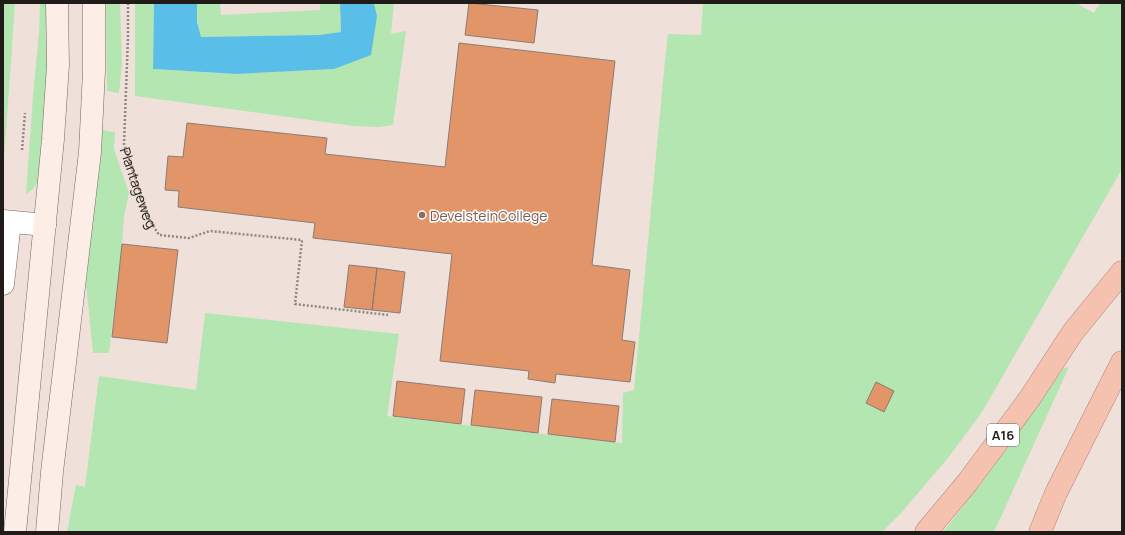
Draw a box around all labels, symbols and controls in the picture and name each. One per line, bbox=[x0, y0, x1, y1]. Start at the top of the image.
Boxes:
street label: Plantageweg bbox=[116, 145, 162, 232]
place label: DevelsteinCollege bbox=[430, 206, 548, 225]
marker: DevelsteinCollege bbox=[417, 210, 427, 220]
road number: A16 bbox=[987, 424, 1019, 446]

